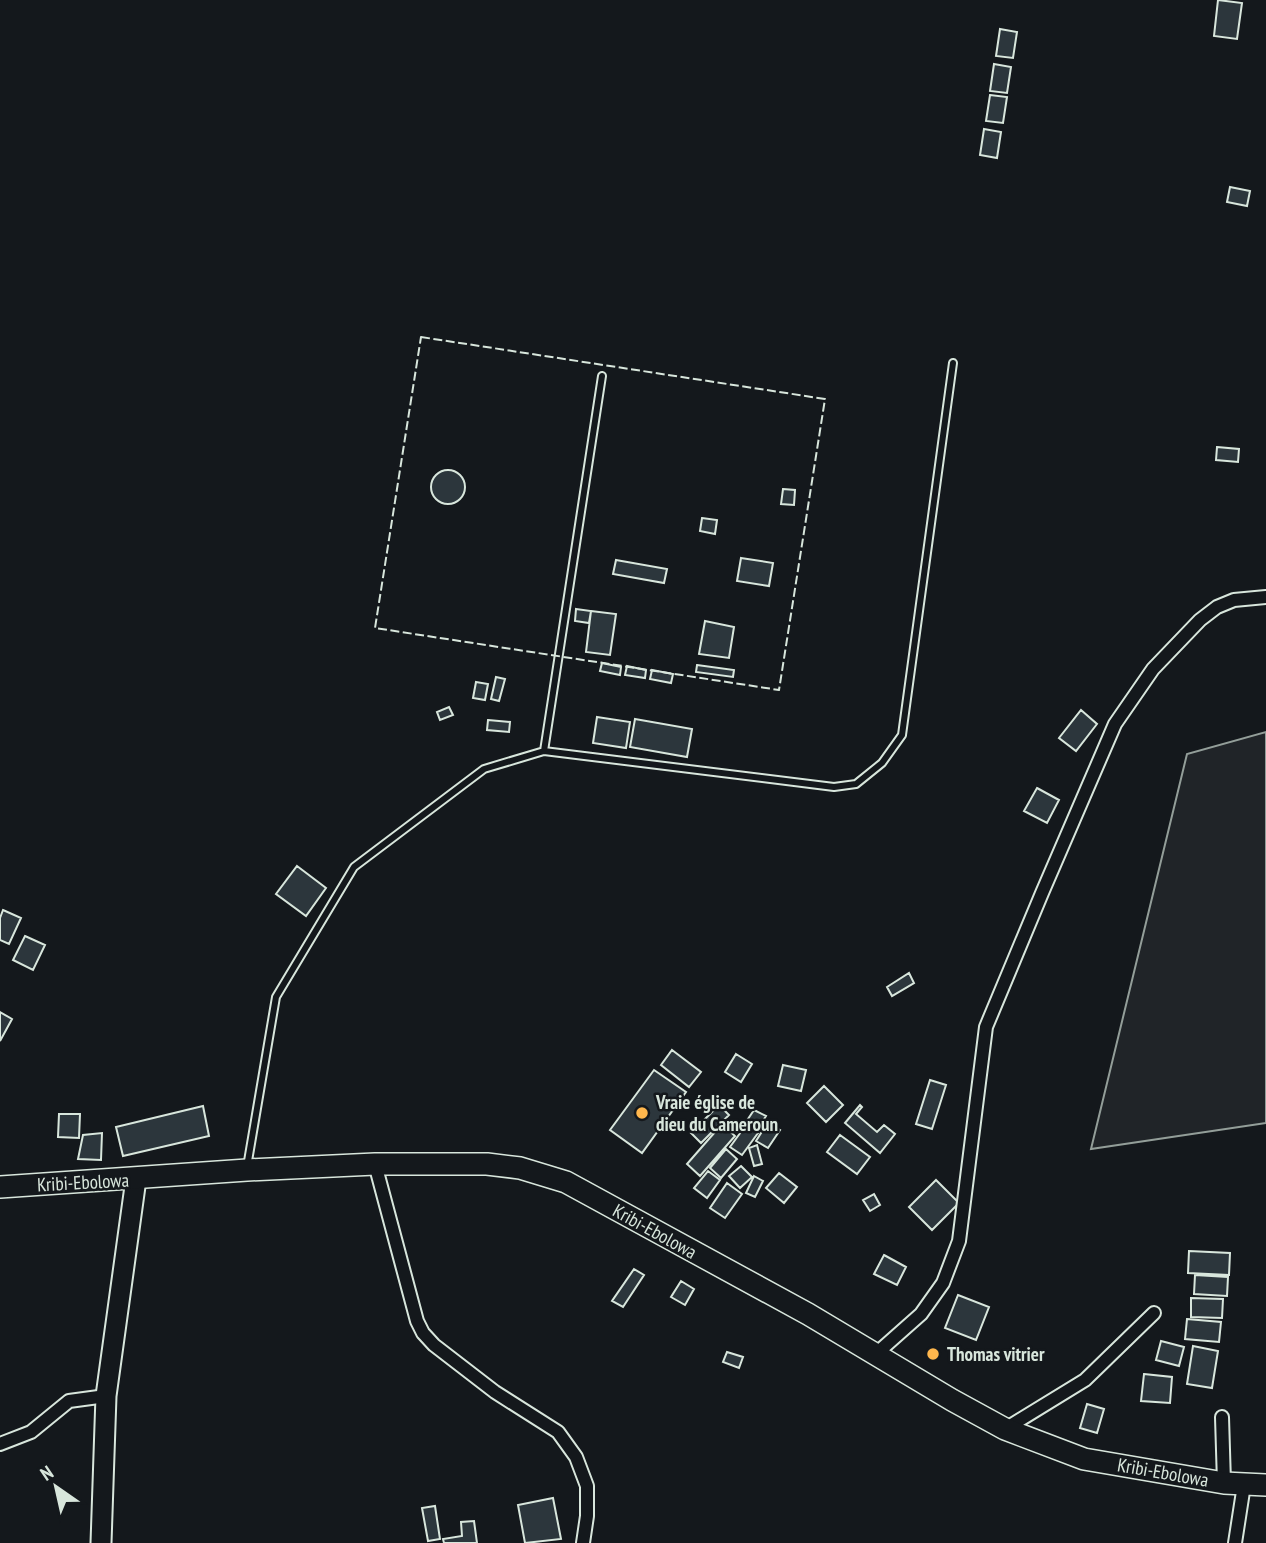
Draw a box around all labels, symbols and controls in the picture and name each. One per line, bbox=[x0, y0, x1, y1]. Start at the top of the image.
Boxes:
place label: Vraie église de dieu du Cameroun bbox=[655, 1090, 778, 1136]
marker: Vraie église de dieu du Cameroun bbox=[634, 1105, 650, 1121]
street label: Kribi-Ebolowa bbox=[36, 1168, 130, 1196]
street label: Kribi-Ebolowa bbox=[609, 1198, 701, 1264]
place label: Thomas vitrier bbox=[947, 1342, 1045, 1366]
marker: Thomas vitrier bbox=[925, 1346, 941, 1362]
north arrow bbox=[21, 1452, 91, 1522]
street label: Kribi-Ebolowa bbox=[1116, 1452, 1210, 1492]
text: N bbox=[36, 1460, 57, 1486]

